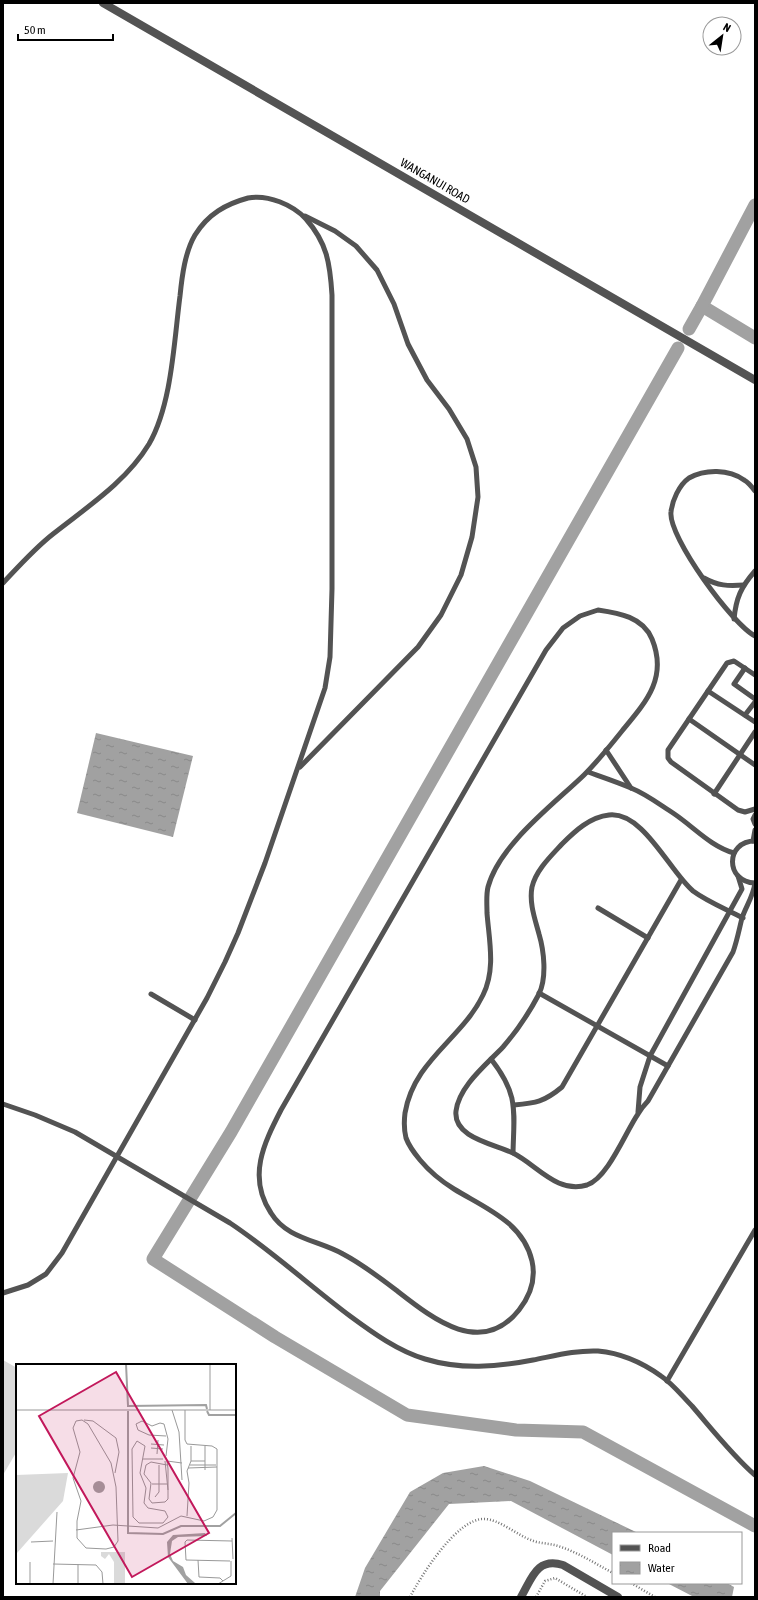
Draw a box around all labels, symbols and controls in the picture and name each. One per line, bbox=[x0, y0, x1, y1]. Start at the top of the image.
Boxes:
scale bar bbox=[18, 16, 113, 42]
north arrow bbox=[702, 16, 742, 56]
text: N bbox=[721, 21, 733, 34]
text: 50 m bbox=[24, 23, 46, 37]
street label: WANGANUI ROAD bbox=[398, 155, 473, 207]
inset map bbox=[16, 1364, 236, 1584]
legend bbox=[612, 1532, 742, 1584]
text: Road bbox=[648, 1541, 671, 1555]
text: Water bbox=[648, 1561, 675, 1575]

